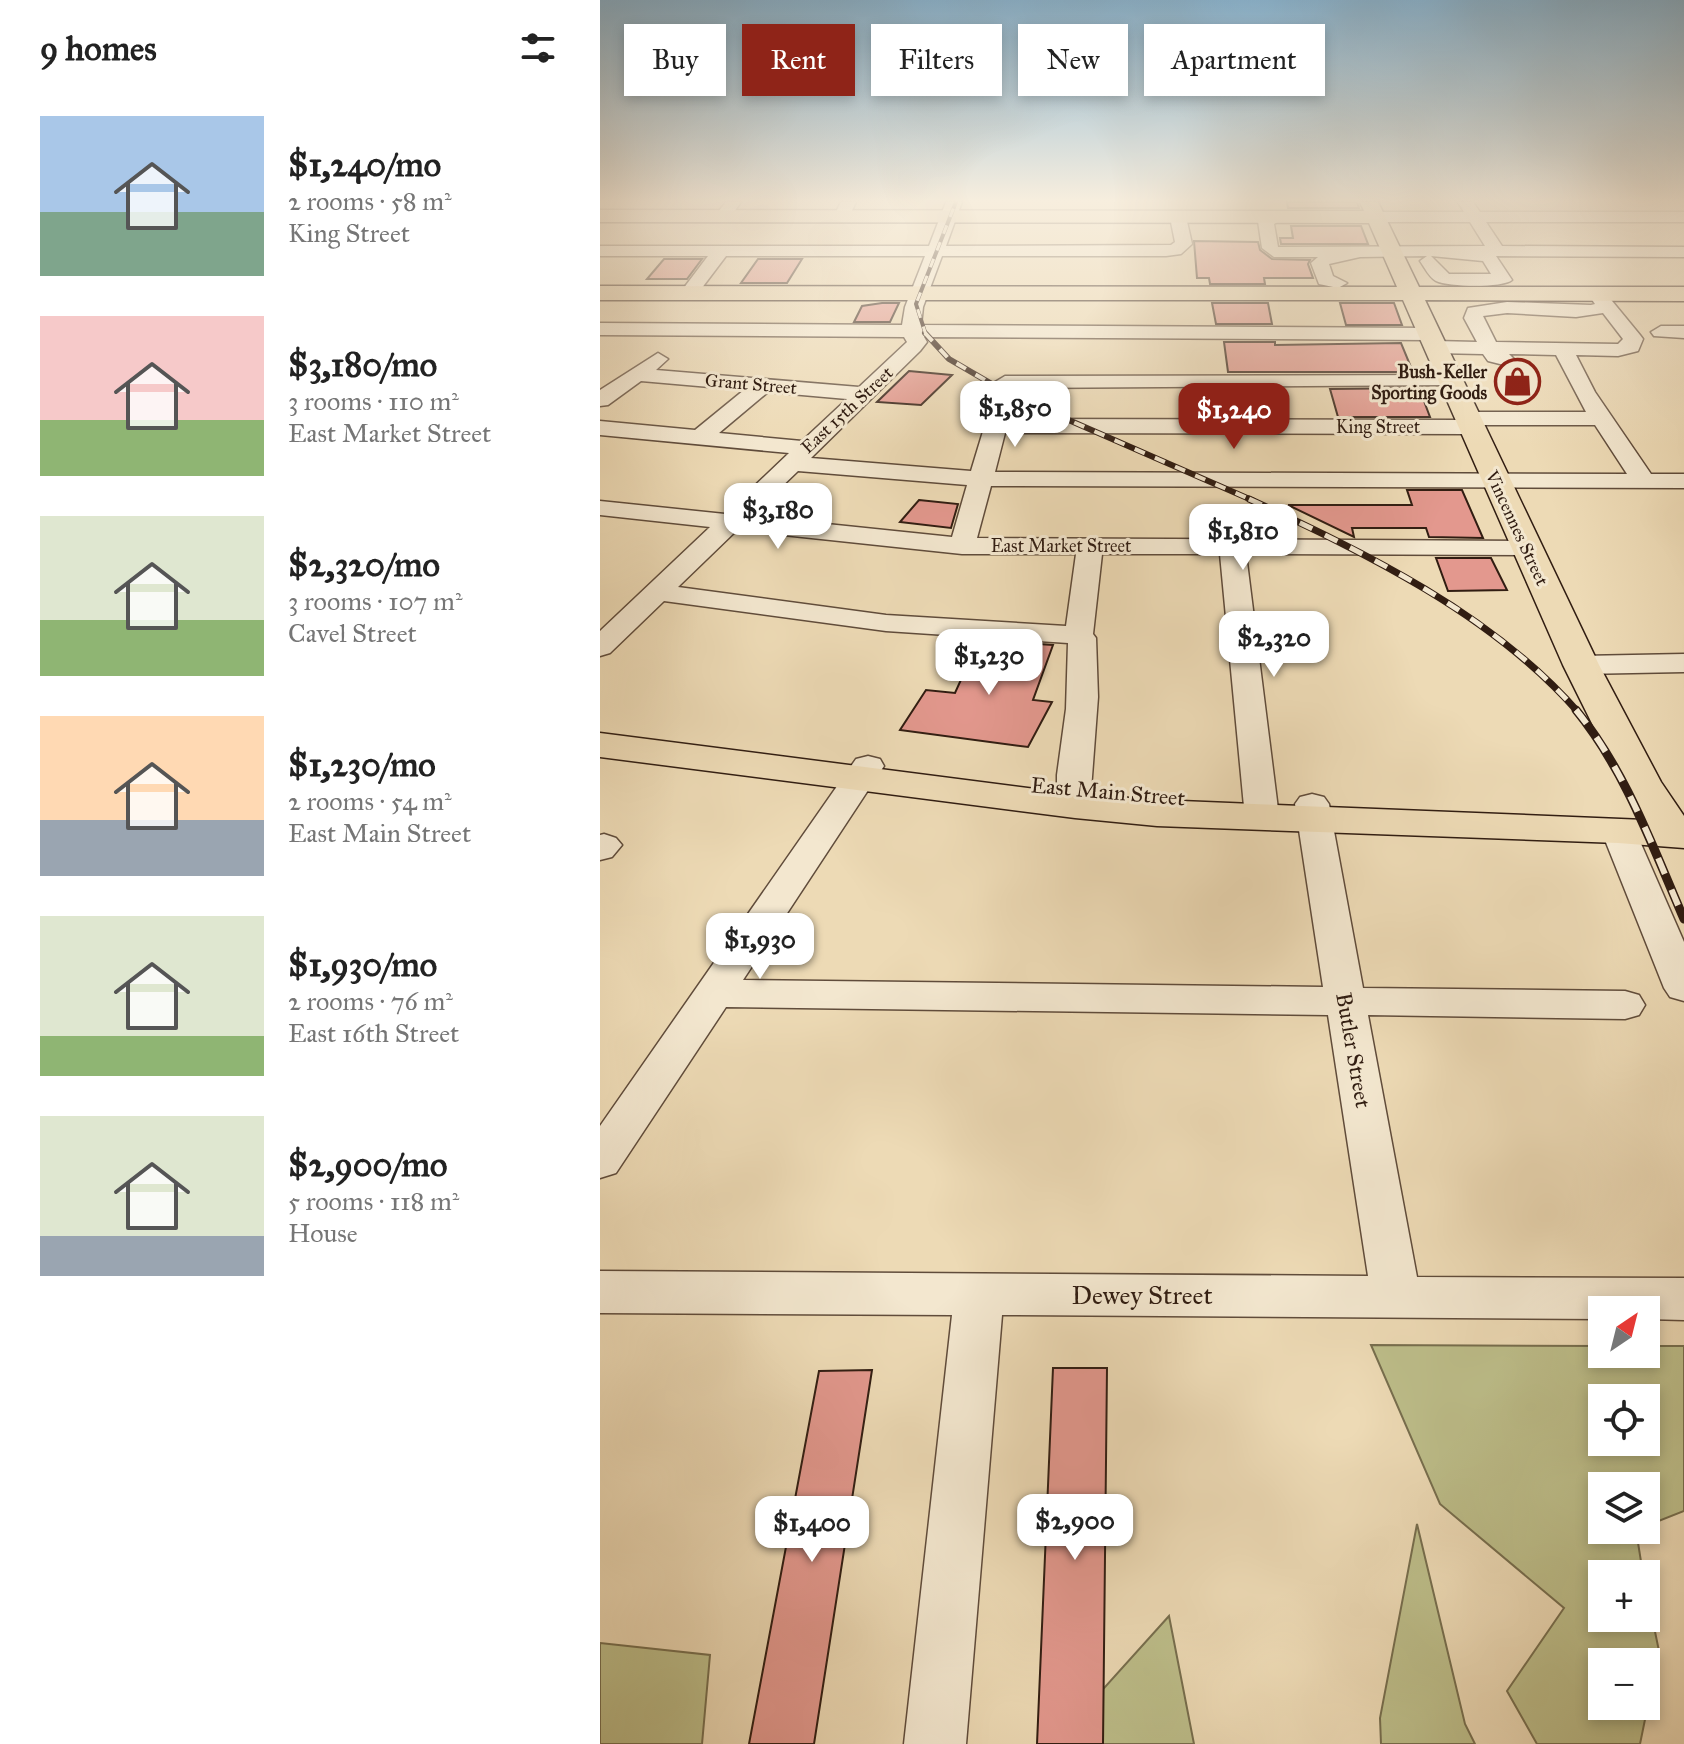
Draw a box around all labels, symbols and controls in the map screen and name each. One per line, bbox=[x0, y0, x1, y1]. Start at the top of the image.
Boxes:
chip: Buy bbox=[624, 24, 726, 96]
chip: Rent bbox=[742, 24, 855, 96]
chip: Filters bbox=[871, 24, 1002, 96]
chip: New bbox=[1018, 24, 1128, 96]
chip: Apartment bbox=[1144, 24, 1325, 96]
icon: filters bbox=[516, 26, 560, 70]
text: 9 homes bbox=[40, 28, 157, 69]
text: $1,240/mo bbox=[288, 144, 441, 185]
icon: home bbox=[104, 148, 200, 244]
text: 2 rooms · 58 m² bbox=[288, 185, 452, 217]
text: King Street bbox=[288, 217, 410, 249]
text: $3,180/mo bbox=[288, 344, 437, 385]
icon: home bbox=[104, 348, 200, 444]
shop icon: Bush-Keller Sporting Goods bbox=[1494, 358, 1542, 406]
street label: East 15th Street bbox=[796, 361, 898, 458]
place label: Bush-Keller Sporting Goods bbox=[1371, 361, 1488, 405]
street label: Grant Street bbox=[704, 369, 798, 399]
pin: $1,850 bbox=[950, 381, 1080, 449]
pin: $1,240 bbox=[1169, 383, 1299, 451]
text: 3 rooms · 110 m² bbox=[288, 385, 459, 417]
text: $1,850 bbox=[978, 391, 1052, 423]
text: $1,240 bbox=[1196, 393, 1272, 425]
street label: King Street bbox=[1336, 416, 1421, 439]
text: East Market Street bbox=[288, 417, 491, 449]
street label: Vincennes Street bbox=[1480, 466, 1554, 590]
pin: $3,180 bbox=[713, 483, 843, 551]
text: $3,180 bbox=[742, 493, 814, 525]
pin: $1,810 bbox=[1178, 504, 1308, 572]
text: $1,810 bbox=[1207, 514, 1279, 546]
street label: East Market Street bbox=[991, 535, 1132, 557]
text: $2,320/mo bbox=[288, 544, 440, 585]
icon: home bbox=[104, 548, 200, 644]
text: 3 rooms · 107 m² bbox=[288, 585, 463, 617]
pin: $2,320 bbox=[1209, 611, 1339, 679]
text: Cavel Street bbox=[288, 617, 417, 649]
text: $2,320 bbox=[1237, 621, 1311, 653]
pin: $1,230 bbox=[924, 629, 1054, 697]
text: $1,230 bbox=[954, 639, 1024, 671]
text: $1,230/mo bbox=[288, 744, 436, 785]
icon: home bbox=[104, 748, 200, 844]
street label: East Main Street bbox=[1030, 771, 1187, 812]
text: 2 rooms · 54 m² bbox=[288, 785, 452, 817]
text: East Main Street bbox=[288, 817, 471, 849]
pin: $1,930 bbox=[695, 913, 825, 981]
text: $1,930 bbox=[724, 923, 796, 955]
text: $1,930/mo bbox=[288, 944, 437, 985]
icon: home bbox=[104, 948, 200, 1044]
text: 2 rooms · 76 m² bbox=[288, 985, 453, 1017]
street label: Butler Street bbox=[1330, 990, 1377, 1110]
text: East 16th Street bbox=[288, 1017, 459, 1049]
text: $2,900/mo bbox=[288, 1144, 447, 1185]
icon: home bbox=[104, 1148, 200, 1244]
text: 5 rooms · 118 m² bbox=[288, 1185, 459, 1217]
text: House bbox=[288, 1217, 358, 1249]
street label: Dewey Street bbox=[1071, 1279, 1213, 1311]
north arrow bbox=[1588, 1296, 1660, 1368]
map controls bbox=[1588, 1296, 1660, 1720]
button: locate bbox=[1588, 1384, 1660, 1456]
button: layers bbox=[1588, 1472, 1660, 1544]
pin: $2,900 bbox=[1010, 1494, 1140, 1562]
pin: $1,400 bbox=[747, 1496, 877, 1564]
text: $2,900 bbox=[1035, 1504, 1115, 1536]
text: $1,400 bbox=[773, 1506, 851, 1538]
button: + bbox=[1588, 1560, 1660, 1632]
button: − bbox=[1588, 1648, 1660, 1720]

